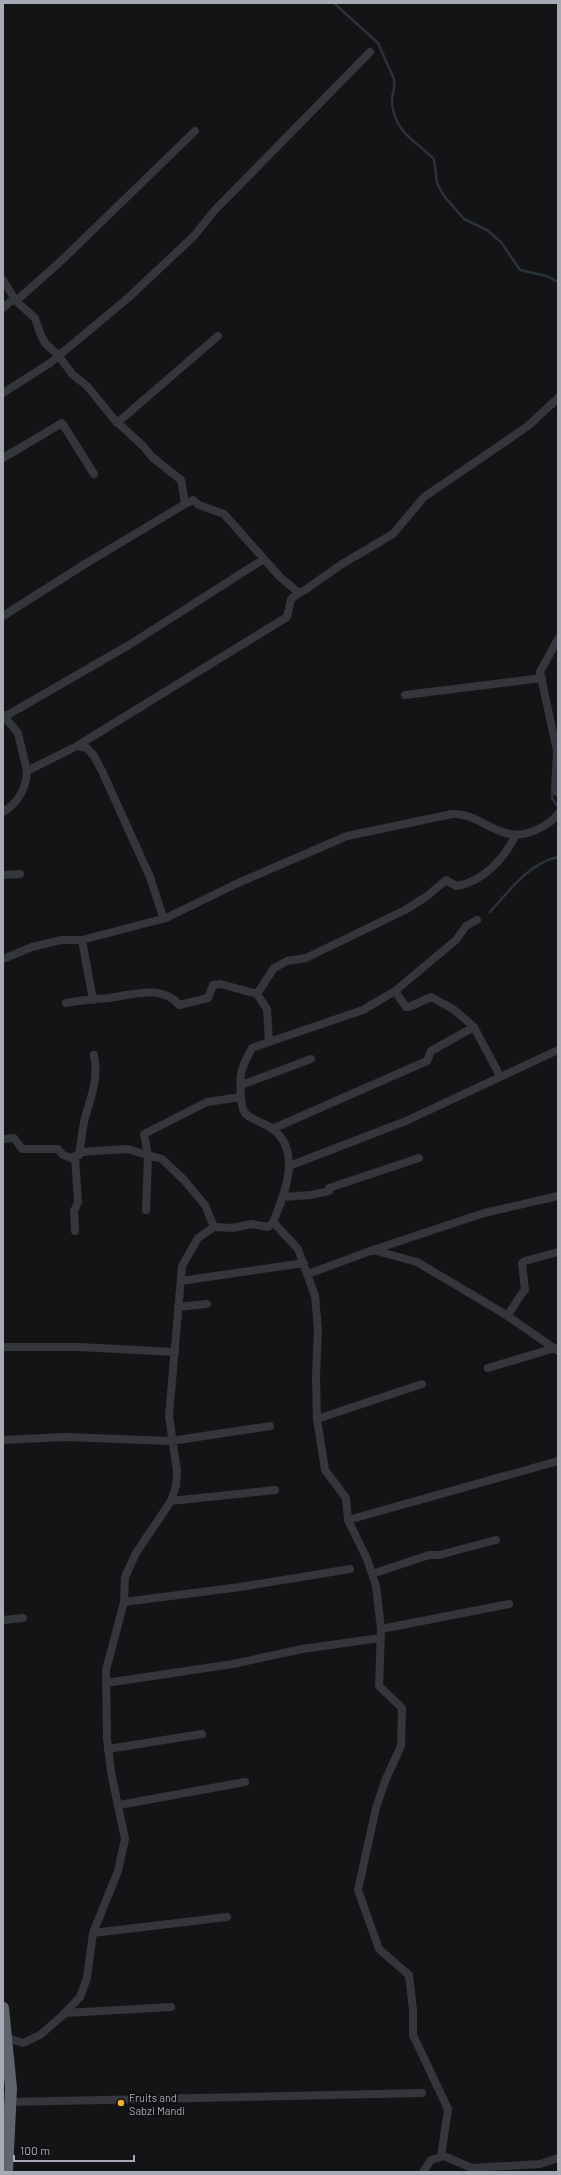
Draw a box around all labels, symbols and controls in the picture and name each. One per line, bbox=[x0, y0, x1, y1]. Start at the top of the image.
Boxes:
place label: Fruits and Sabzi Mandi bbox=[129, 2091, 185, 2117]
marker: Fruits and Sabzi Mandi bbox=[116, 2098, 126, 2108]
scale bar bbox=[14, 2137, 134, 2163]
text: 100 m bbox=[20, 2143, 50, 2157]

